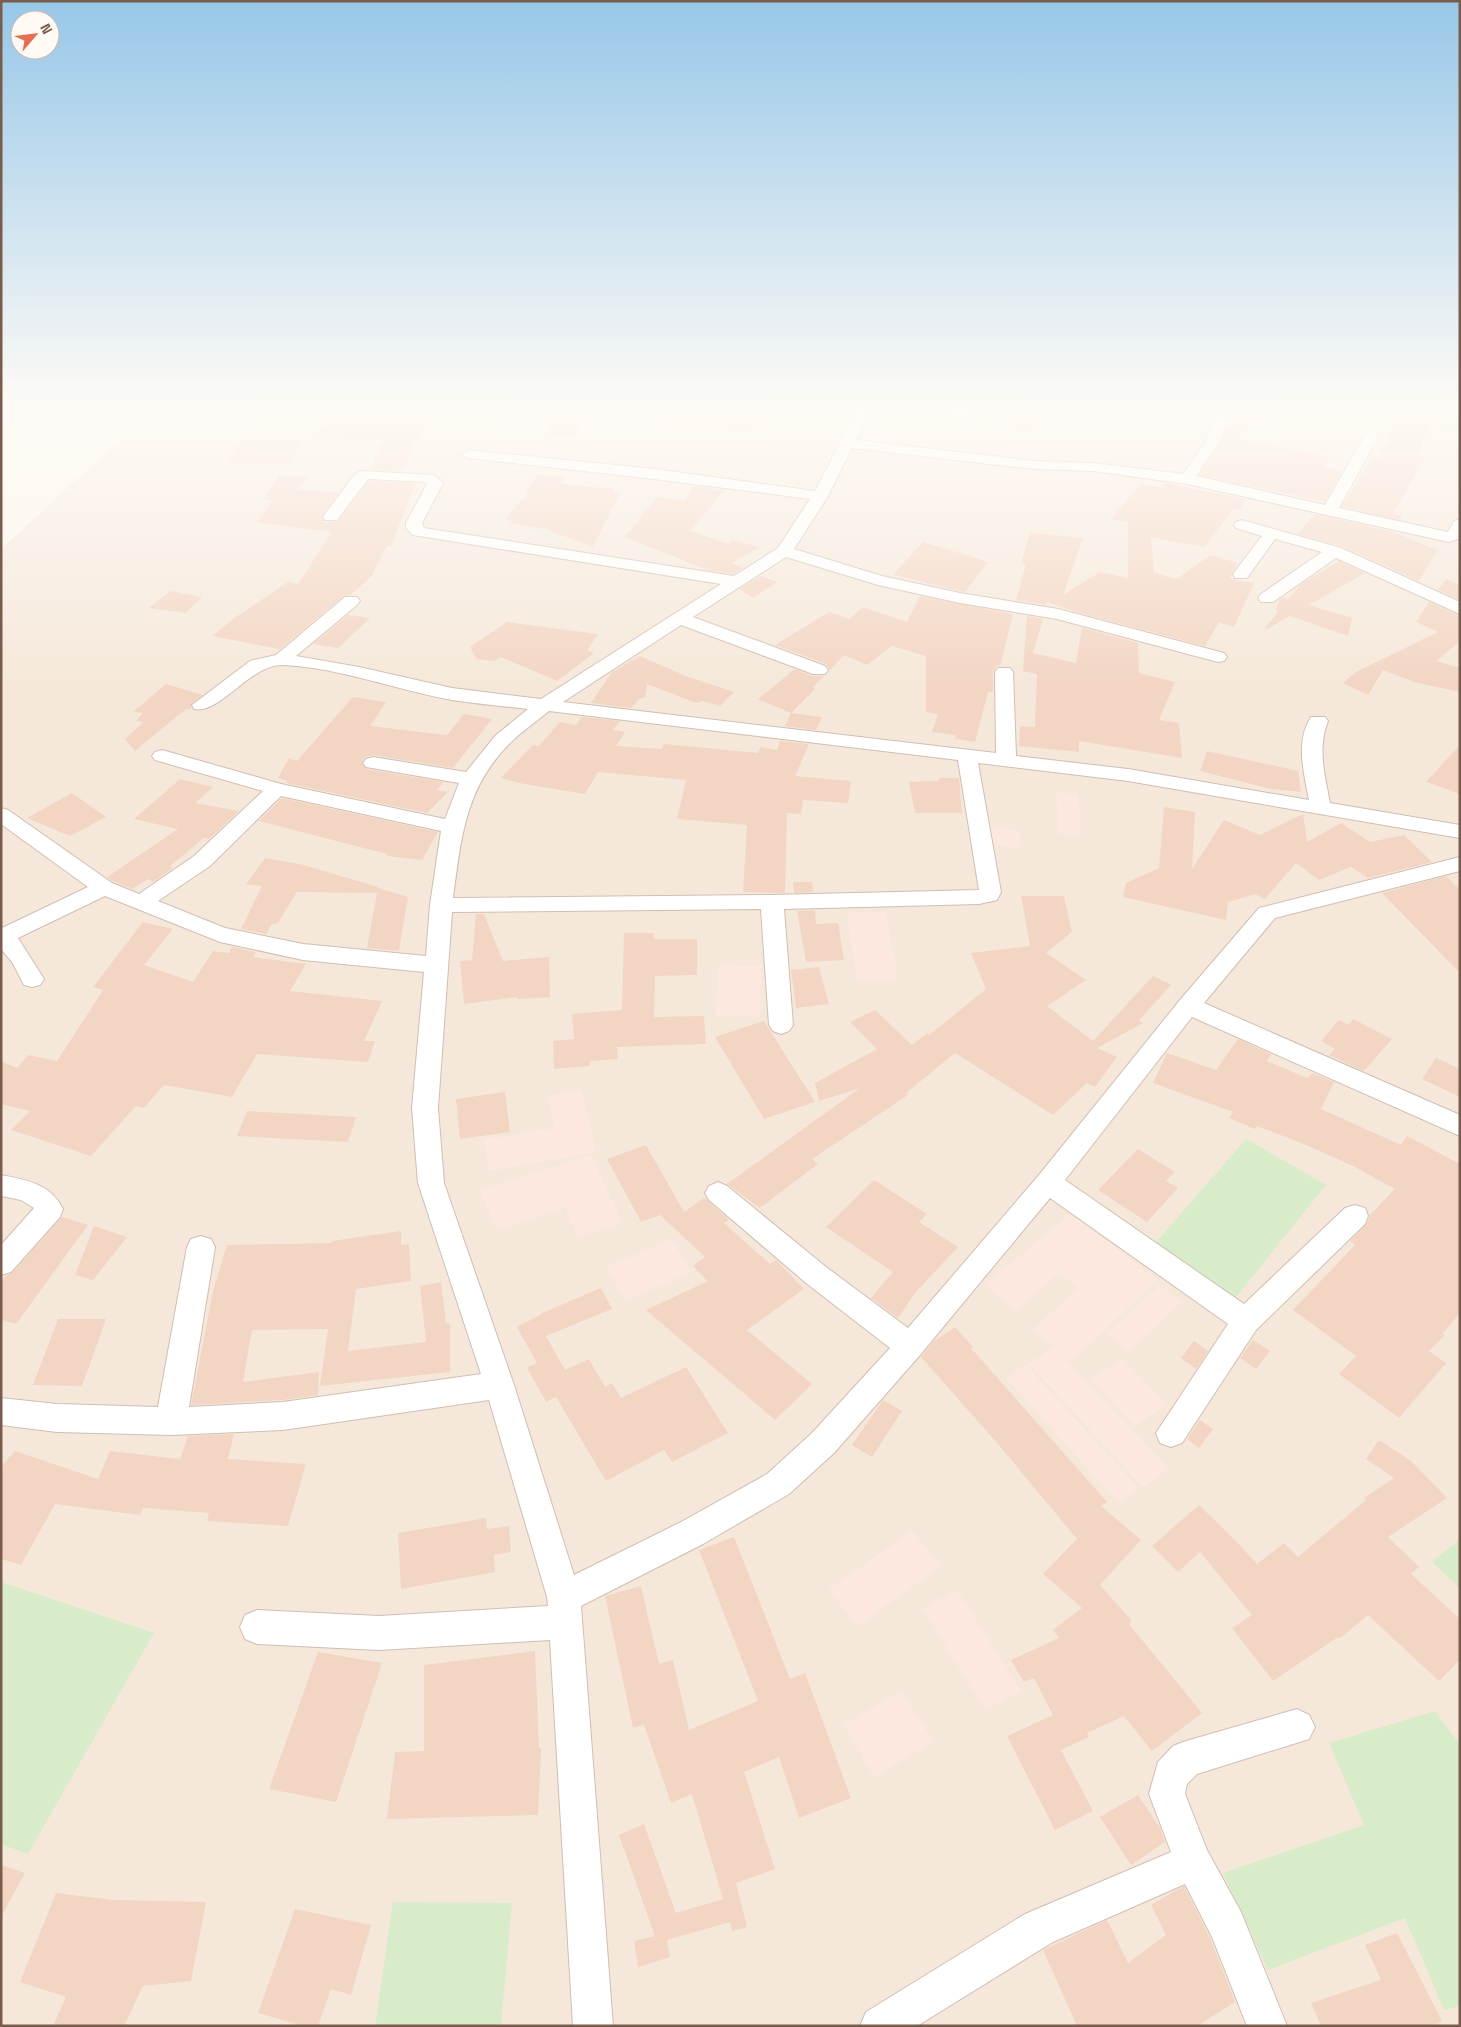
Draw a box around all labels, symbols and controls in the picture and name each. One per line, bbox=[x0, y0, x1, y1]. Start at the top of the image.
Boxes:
north arrow bbox=[10, 10, 60, 60]
text: N bbox=[36, 21, 57, 37]

